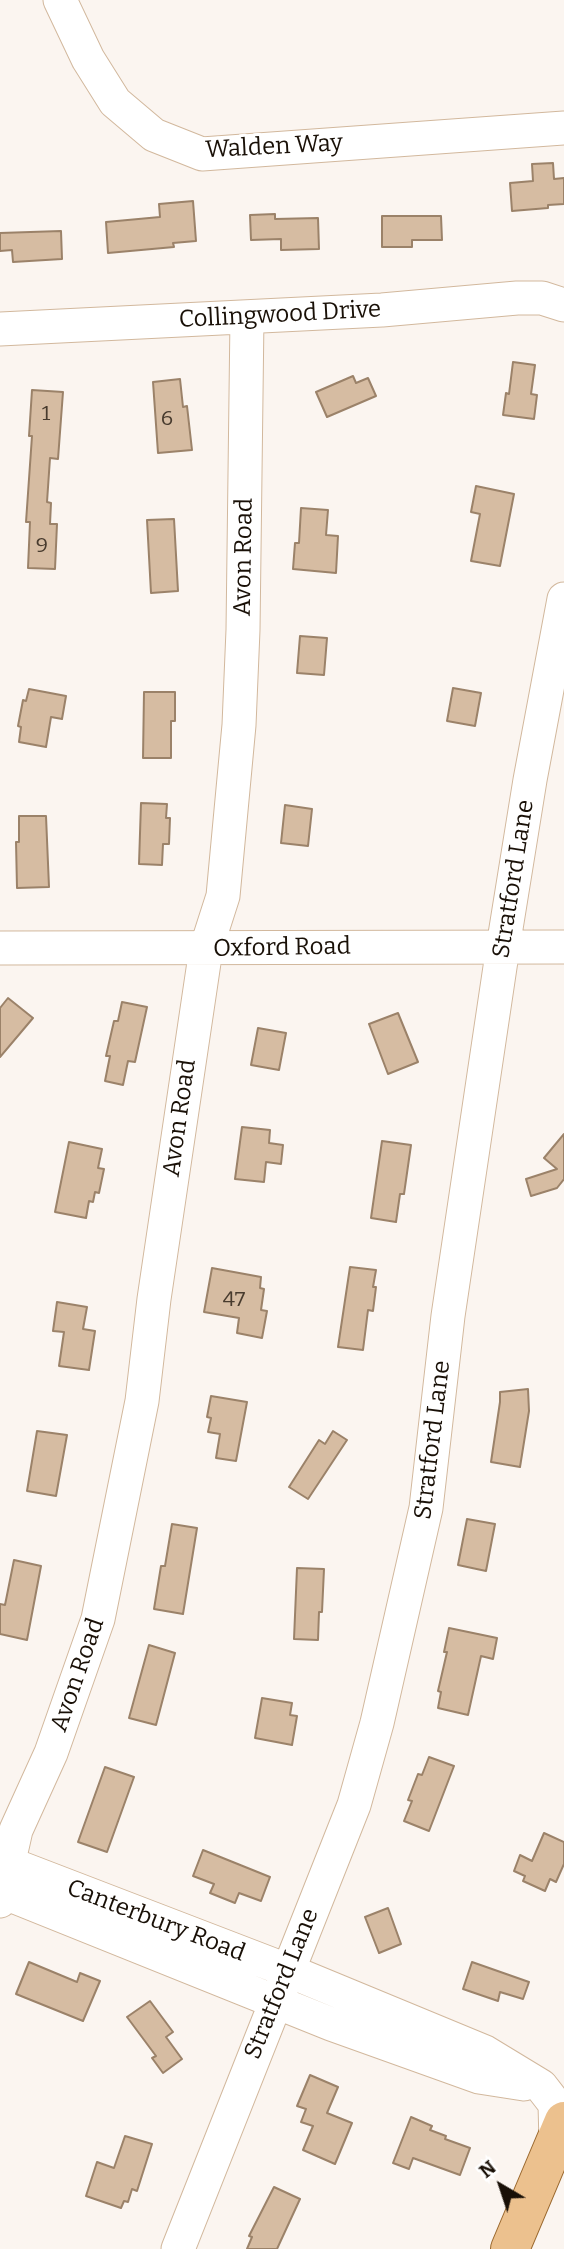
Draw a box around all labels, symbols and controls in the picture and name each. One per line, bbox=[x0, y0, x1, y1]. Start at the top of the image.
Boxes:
street label: Walden Way bbox=[205, 129, 343, 165]
street label: Collingwood Drive bbox=[178, 295, 382, 335]
house number: 1 bbox=[42, 401, 50, 427]
house number: 6 bbox=[161, 406, 173, 432]
street label: Avon Road bbox=[229, 498, 259, 616]
house number: 9 bbox=[36, 533, 48, 559]
street label: Stratford Lane bbox=[487, 798, 541, 960]
street label: Oxford Road bbox=[213, 932, 351, 964]
street label: Avon Road bbox=[158, 1057, 202, 1179]
house number: 47 bbox=[223, 1287, 245, 1313]
street label: Stratford Lane bbox=[409, 1359, 457, 1521]
street label: Avon Road bbox=[45, 1614, 111, 1736]
street label: Canterbury Road bbox=[63, 1874, 249, 1968]
street label: Stratford Lane bbox=[239, 1905, 325, 2063]
north arrow bbox=[466, 2151, 536, 2221]
text: N bbox=[475, 2156, 500, 2183]

